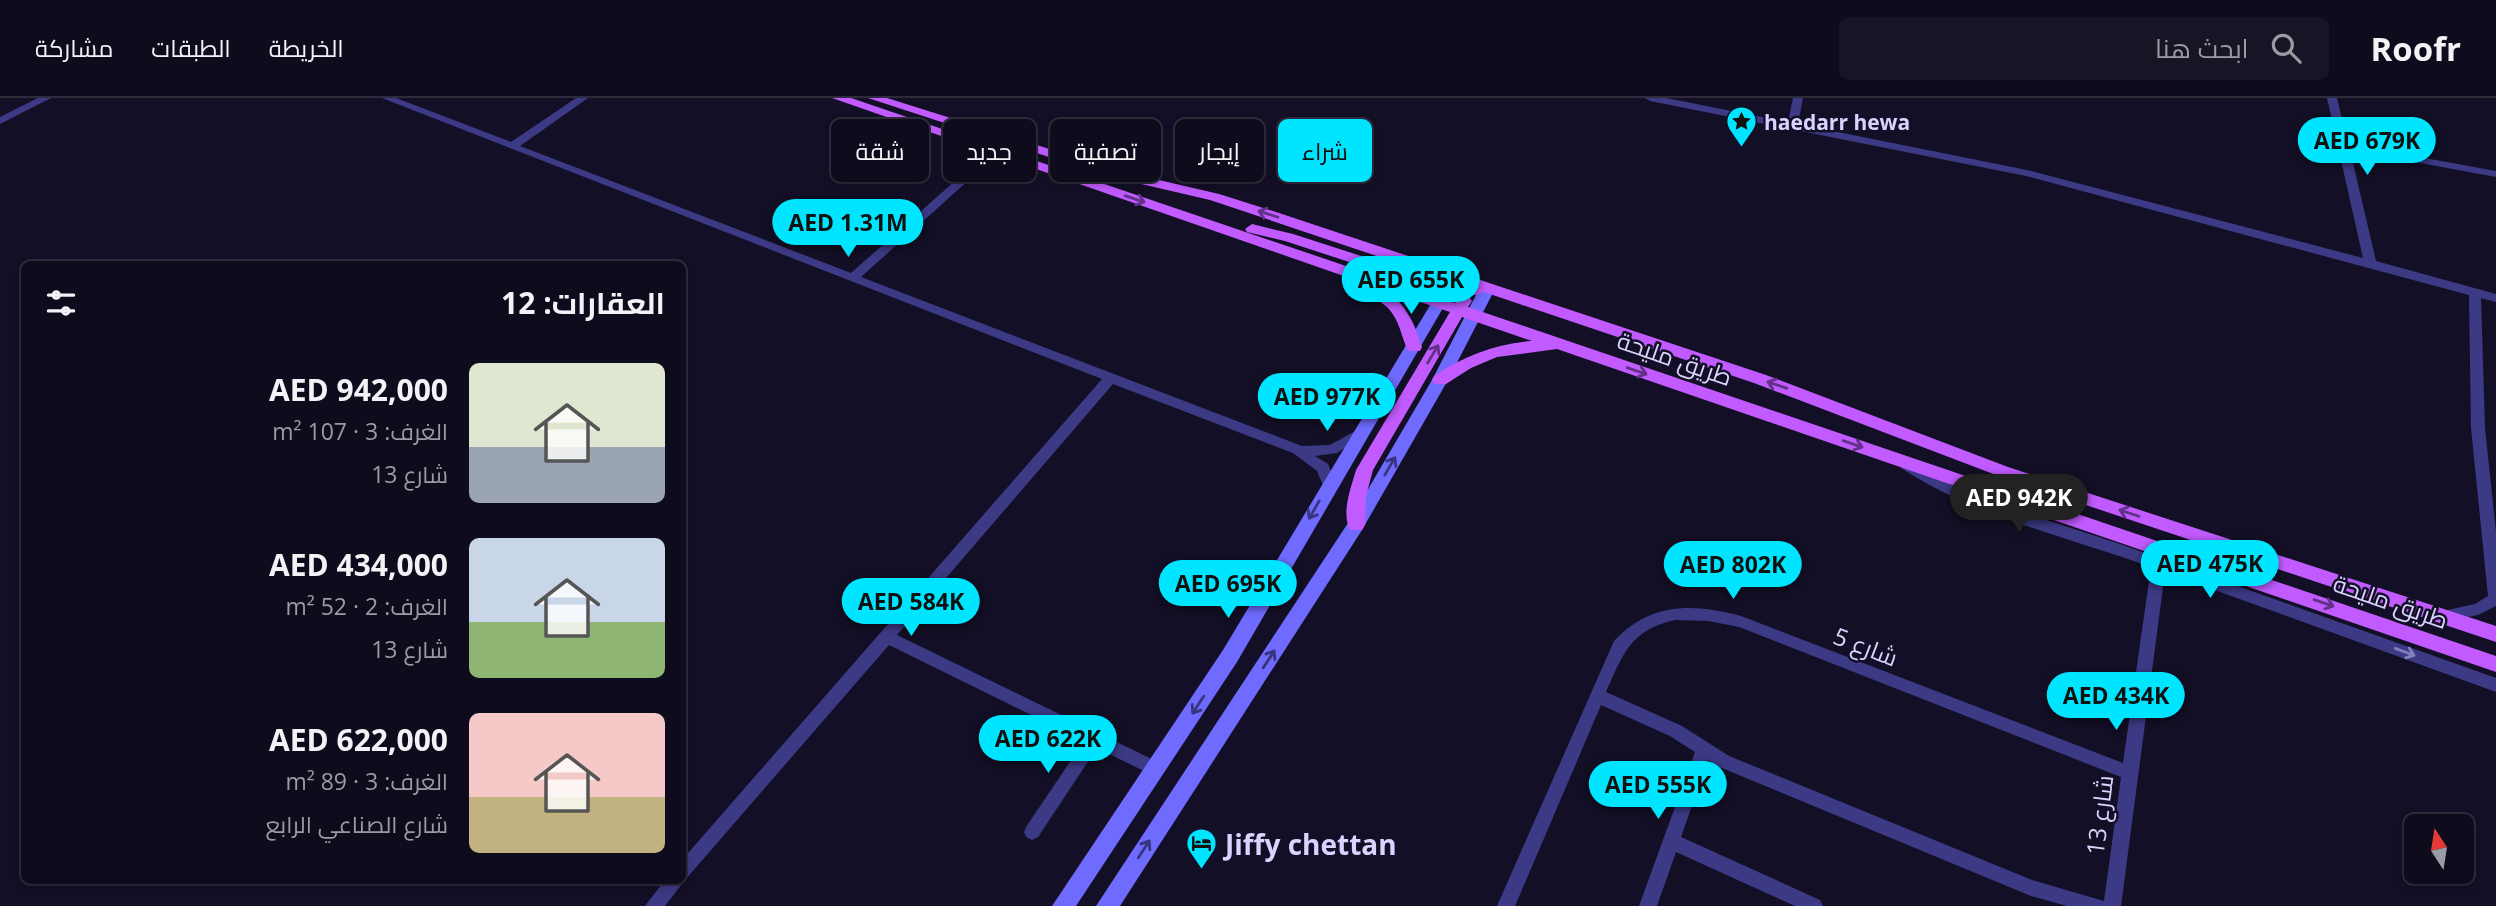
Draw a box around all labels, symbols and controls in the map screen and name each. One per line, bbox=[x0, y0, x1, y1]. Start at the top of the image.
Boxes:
search box bbox=[1839, 17, 2329, 80]
text: Roofr bbox=[2371, 26, 2461, 71]
icon: search bbox=[2267, 29, 2305, 67]
text: ابحث هنا bbox=[2155, 30, 2249, 66]
text: مشاركة bbox=[35, 31, 113, 64]
text: الطبقات bbox=[151, 31, 231, 64]
text: الخريطة bbox=[269, 31, 344, 64]
place icon: haedarr hewa bbox=[1724, 105, 1758, 149]
place label: haedarr hewa bbox=[1764, 108, 1910, 136]
pin: AED 679K bbox=[2295, 118, 2439, 177]
chip: شقة bbox=[831, 119, 929, 182]
chip: جديد bbox=[943, 119, 1036, 182]
chip: تصفية bbox=[1050, 119, 1161, 182]
chip: إيجار bbox=[1175, 119, 1264, 182]
chip: شراء bbox=[1278, 119, 1372, 182]
text: AED 679K bbox=[2314, 124, 2420, 156]
one-way arrow bbox=[1123, 194, 1145, 206]
pin: AED 1.31M bbox=[768, 200, 928, 259]
text: AED 1.31M bbox=[788, 206, 908, 238]
one-way arrow bbox=[1257, 207, 1279, 220]
pin: AED 655K bbox=[1339, 256, 1483, 316]
text: AED 655K bbox=[1358, 263, 1464, 295]
text: العقارات: 12 bbox=[501, 282, 665, 323]
icon: filters bbox=[42, 284, 80, 322]
street label: طريق مليحة bbox=[1613, 323, 1737, 393]
one-way arrow bbox=[1426, 344, 1440, 364]
one-way arrow bbox=[1626, 366, 1648, 378]
text: AED 942,000 bbox=[269, 369, 448, 410]
pin: AED 977K bbox=[1255, 374, 1399, 433]
one-way arrow bbox=[1767, 377, 1788, 390]
text: AED 977K bbox=[1274, 380, 1380, 412]
icon: home bbox=[525, 391, 609, 475]
text: الغرف: 3 · 107 m² bbox=[272, 415, 448, 447]
one-way arrow bbox=[1841, 439, 1863, 451]
one-way arrow bbox=[1383, 457, 1397, 477]
text: شارع 13 bbox=[371, 458, 448, 490]
pin: AED 942K bbox=[1947, 474, 2091, 534]
text: AED 942K bbox=[1966, 481, 2072, 513]
one-way arrow bbox=[1307, 500, 1321, 520]
one-way arrow bbox=[2118, 506, 2140, 518]
pin: AED 475K bbox=[2138, 540, 2282, 600]
pin: AED 802K bbox=[1661, 542, 1805, 601]
text: AED 434,000 bbox=[269, 544, 448, 585]
text: AED 475K bbox=[2157, 547, 2263, 579]
text: AED 802K bbox=[1680, 548, 1786, 580]
pin: AED 695K bbox=[1156, 560, 1300, 620]
icon: home bbox=[525, 566, 609, 650]
street label: طريق مليحة bbox=[2329, 566, 2453, 636]
text: AED 695K bbox=[1175, 567, 1281, 599]
pin: AED 584K bbox=[839, 578, 983, 638]
text: AED 584K bbox=[858, 585, 964, 617]
text: الغرف: 2 · 52 m² bbox=[285, 590, 448, 622]
one-way arrow bbox=[2312, 598, 2334, 610]
street label: شارع 5 bbox=[1829, 619, 1903, 674]
text: شارع 13 bbox=[371, 633, 448, 665]
one-way arrow bbox=[2394, 646, 2416, 659]
one-way arrow bbox=[1262, 649, 1276, 669]
pin: AED 434K bbox=[2044, 672, 2188, 732]
text: AED 434K bbox=[2063, 679, 2169, 711]
one-way arrow bbox=[1190, 695, 1204, 715]
pin: AED 622K bbox=[976, 716, 1120, 775]
text: AED 622,000 bbox=[269, 719, 448, 760]
text: AED 622K bbox=[995, 722, 1101, 754]
icon: home bbox=[525, 741, 609, 825]
pin: AED 555K bbox=[1586, 762, 1730, 821]
text: الغرف: 3 · 89 m² bbox=[285, 765, 448, 797]
text: AED 555K bbox=[1605, 768, 1711, 800]
street label: شارع 13 bbox=[2078, 773, 2121, 857]
text: شارع الصناعي الرابع bbox=[266, 808, 448, 840]
north arrow bbox=[2404, 814, 2474, 884]
map controls bbox=[2404, 814, 2474, 884]
place label: Jiffy chettan bbox=[1222, 825, 1397, 863]
hotel icon: Jiffy chettan bbox=[1185, 827, 1219, 871]
one-way arrow bbox=[1137, 840, 1151, 859]

